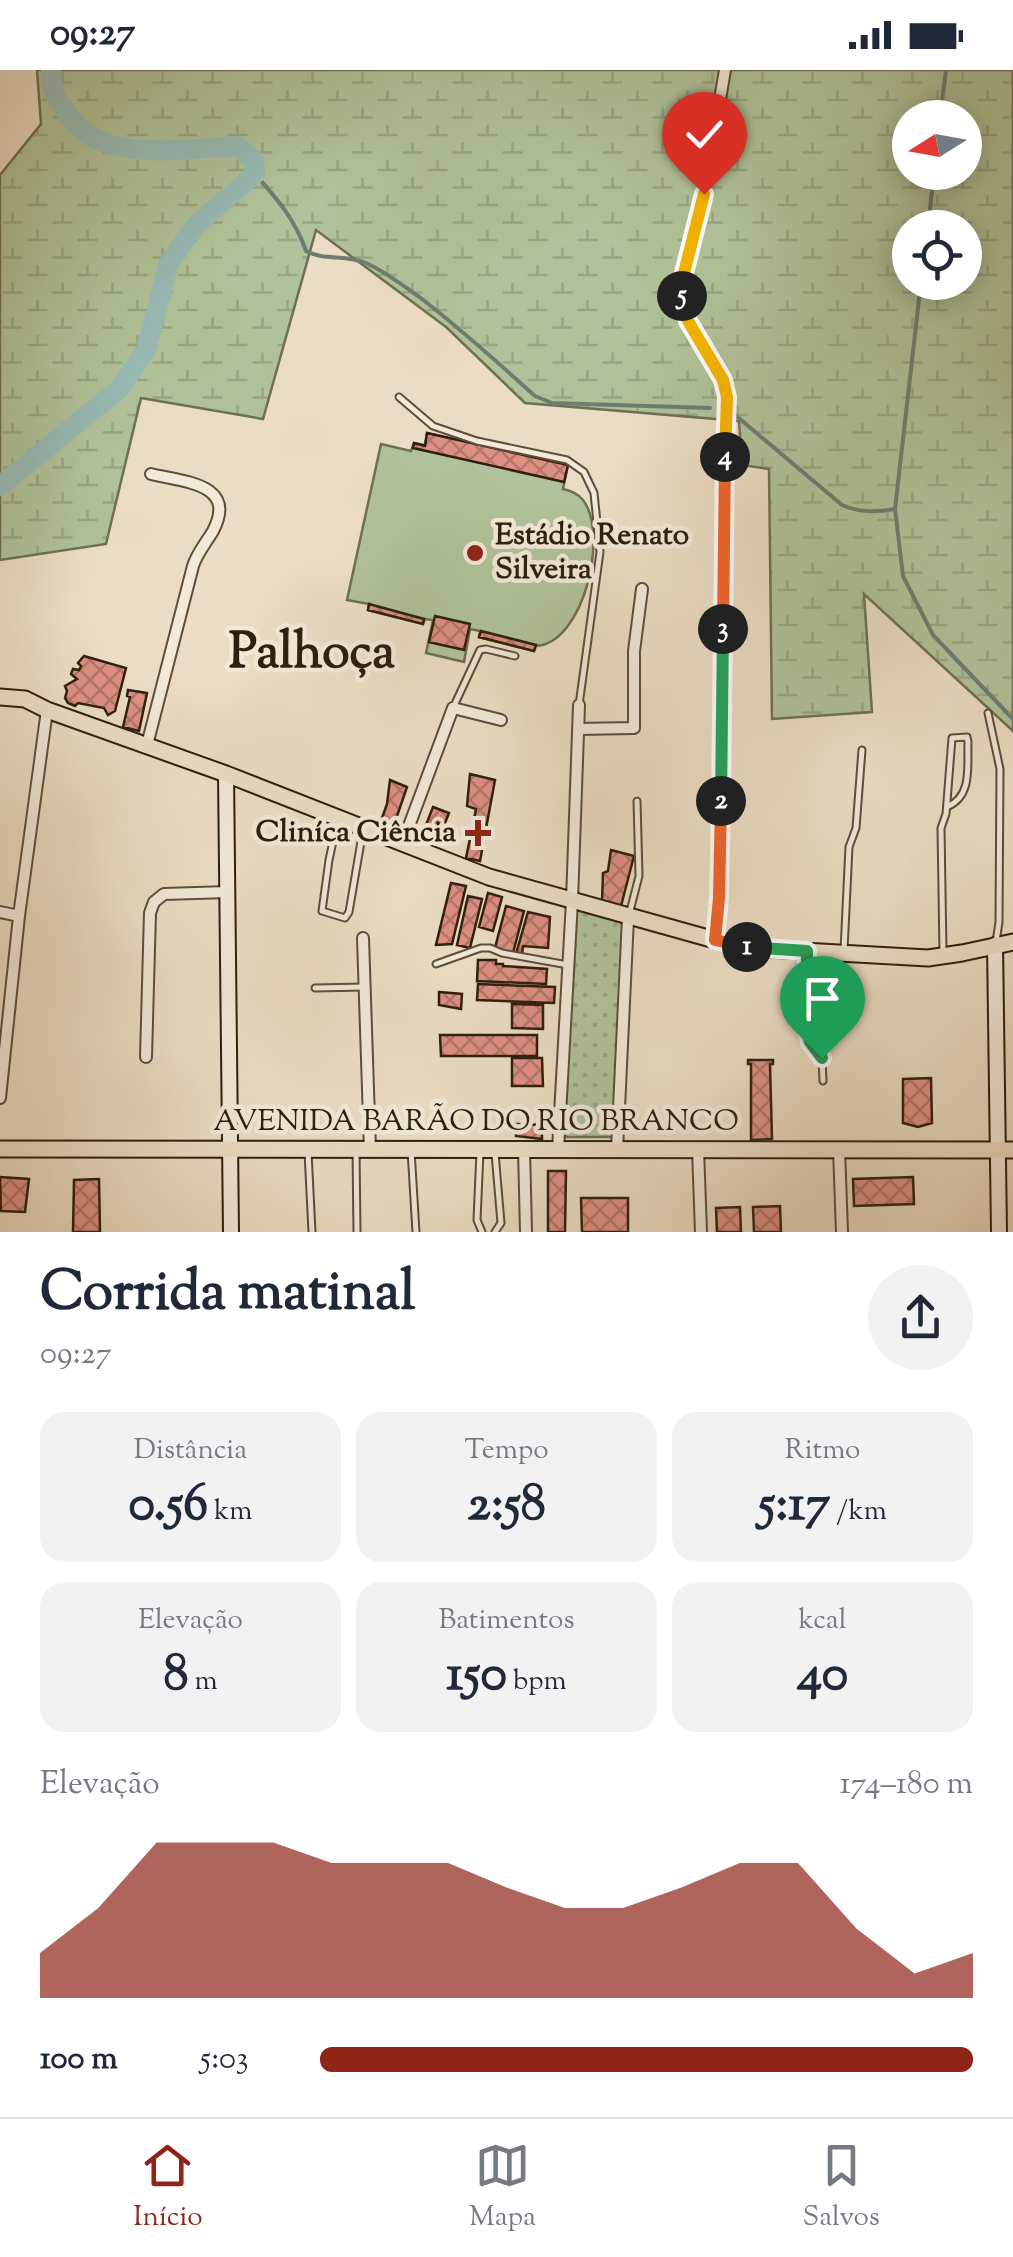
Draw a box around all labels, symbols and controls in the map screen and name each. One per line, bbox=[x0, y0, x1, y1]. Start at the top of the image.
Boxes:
text: 09:27 bbox=[50, 8, 135, 62]
pin bbox=[662, 92, 747, 195]
north arrow bbox=[892, 100, 982, 190]
map controls bbox=[892, 100, 982, 300]
icon: check bbox=[677, 107, 732, 162]
button: locate bbox=[892, 210, 982, 300]
pin: 5 bbox=[657, 271, 707, 321]
text: 5 bbox=[677, 276, 687, 316]
pin: 4 bbox=[700, 432, 750, 482]
text: 4 bbox=[718, 437, 732, 477]
place label: Estádio Renato Silveira bbox=[495, 515, 689, 592]
marker: Estádio Renato Silveira bbox=[464, 542, 486, 564]
pin: 3 bbox=[698, 604, 748, 654]
text: 3 bbox=[717, 609, 729, 649]
district label: Palhoça bbox=[229, 619, 395, 691]
pin: 2 bbox=[696, 776, 746, 826]
text: 2 bbox=[714, 781, 728, 821]
place label: Cliníca Ciência bbox=[256, 812, 456, 855]
marker: Cliníca Ciência bbox=[465, 820, 491, 846]
pin: 1 bbox=[722, 922, 772, 972]
text: 1 bbox=[742, 927, 752, 967]
pin bbox=[780, 956, 865, 1059]
icon: arrive bbox=[795, 971, 850, 1026]
street label: AVENIDA BARÃO DO RIO BRANCO bbox=[213, 1101, 739, 1144]
text: Corrida matinal bbox=[40, 1255, 416, 1334]
button: share bbox=[868, 1265, 973, 1370]
text: 09:27 bbox=[40, 1332, 112, 1378]
text: Distância bbox=[134, 1431, 247, 1471]
text: Tempo bbox=[464, 1431, 549, 1471]
text: Ritmo bbox=[785, 1431, 860, 1471]
text: 0.56 bbox=[128, 1471, 208, 1543]
text: 2:58 bbox=[467, 1471, 546, 1543]
text: 5:17 bbox=[758, 1471, 830, 1543]
text: km bbox=[208, 1492, 253, 1532]
text: /km bbox=[830, 1492, 887, 1532]
text: Elevação bbox=[138, 1601, 243, 1641]
text: Batimentos bbox=[439, 1601, 574, 1641]
text: kcal bbox=[798, 1601, 847, 1641]
text: 8 bbox=[163, 1641, 188, 1713]
text: 150 bbox=[446, 1641, 507, 1713]
text: 40 bbox=[797, 1641, 848, 1713]
text: m bbox=[188, 1662, 218, 1702]
text: bpm bbox=[507, 1662, 567, 1702]
text: Elevação bbox=[40, 1762, 160, 1808]
text: 174–180 m bbox=[840, 1762, 973, 1808]
text: 100 m bbox=[40, 2037, 118, 2083]
text: 5:03 bbox=[200, 2037, 249, 2083]
tab: Início bbox=[133, 2138, 203, 2238]
tab: Mapa bbox=[469, 2138, 536, 2238]
tab: Salvos bbox=[802, 2138, 880, 2238]

